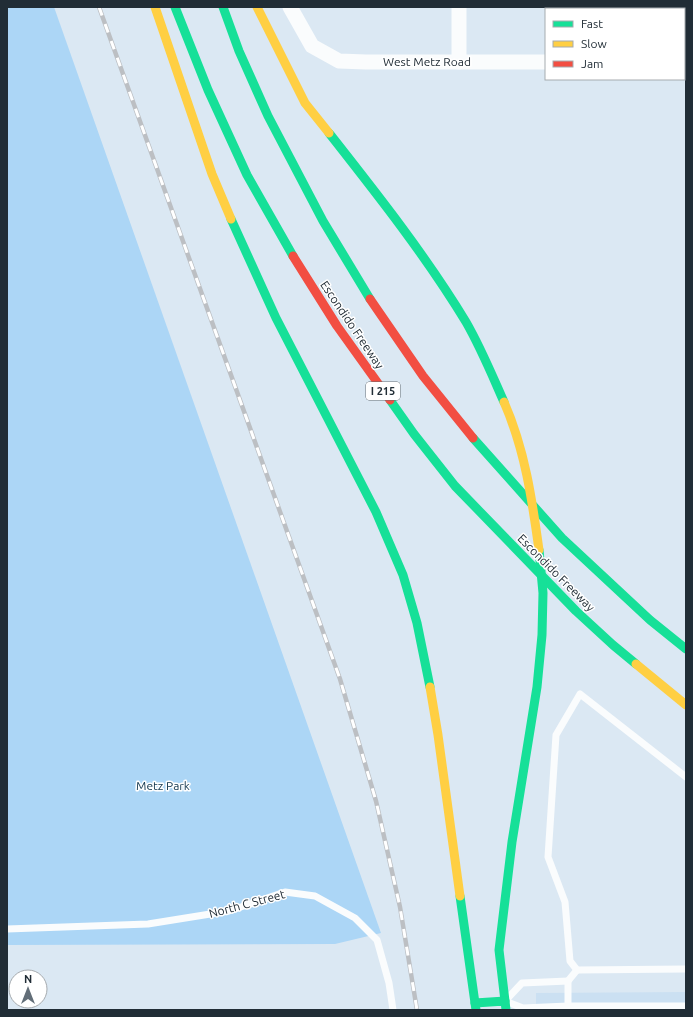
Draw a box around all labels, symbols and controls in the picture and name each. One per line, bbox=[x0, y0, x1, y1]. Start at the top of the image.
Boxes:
legend bbox=[545, 8, 685, 80]
text: Fast bbox=[581, 17, 603, 30]
text: Slow bbox=[581, 37, 607, 50]
street label: West Metz Road bbox=[383, 55, 471, 68]
text: Jam bbox=[581, 57, 603, 70]
street label: Escondido Freeway bbox=[318, 278, 387, 371]
road number: I 215 bbox=[366, 382, 400, 400]
street label: Escondido Freeway bbox=[515, 532, 598, 614]
park label: Metz Park bbox=[136, 779, 190, 792]
street label: North C Street bbox=[207, 887, 287, 920]
north arrow bbox=[8, 969, 48, 1009]
text: N bbox=[24, 973, 32, 985]

